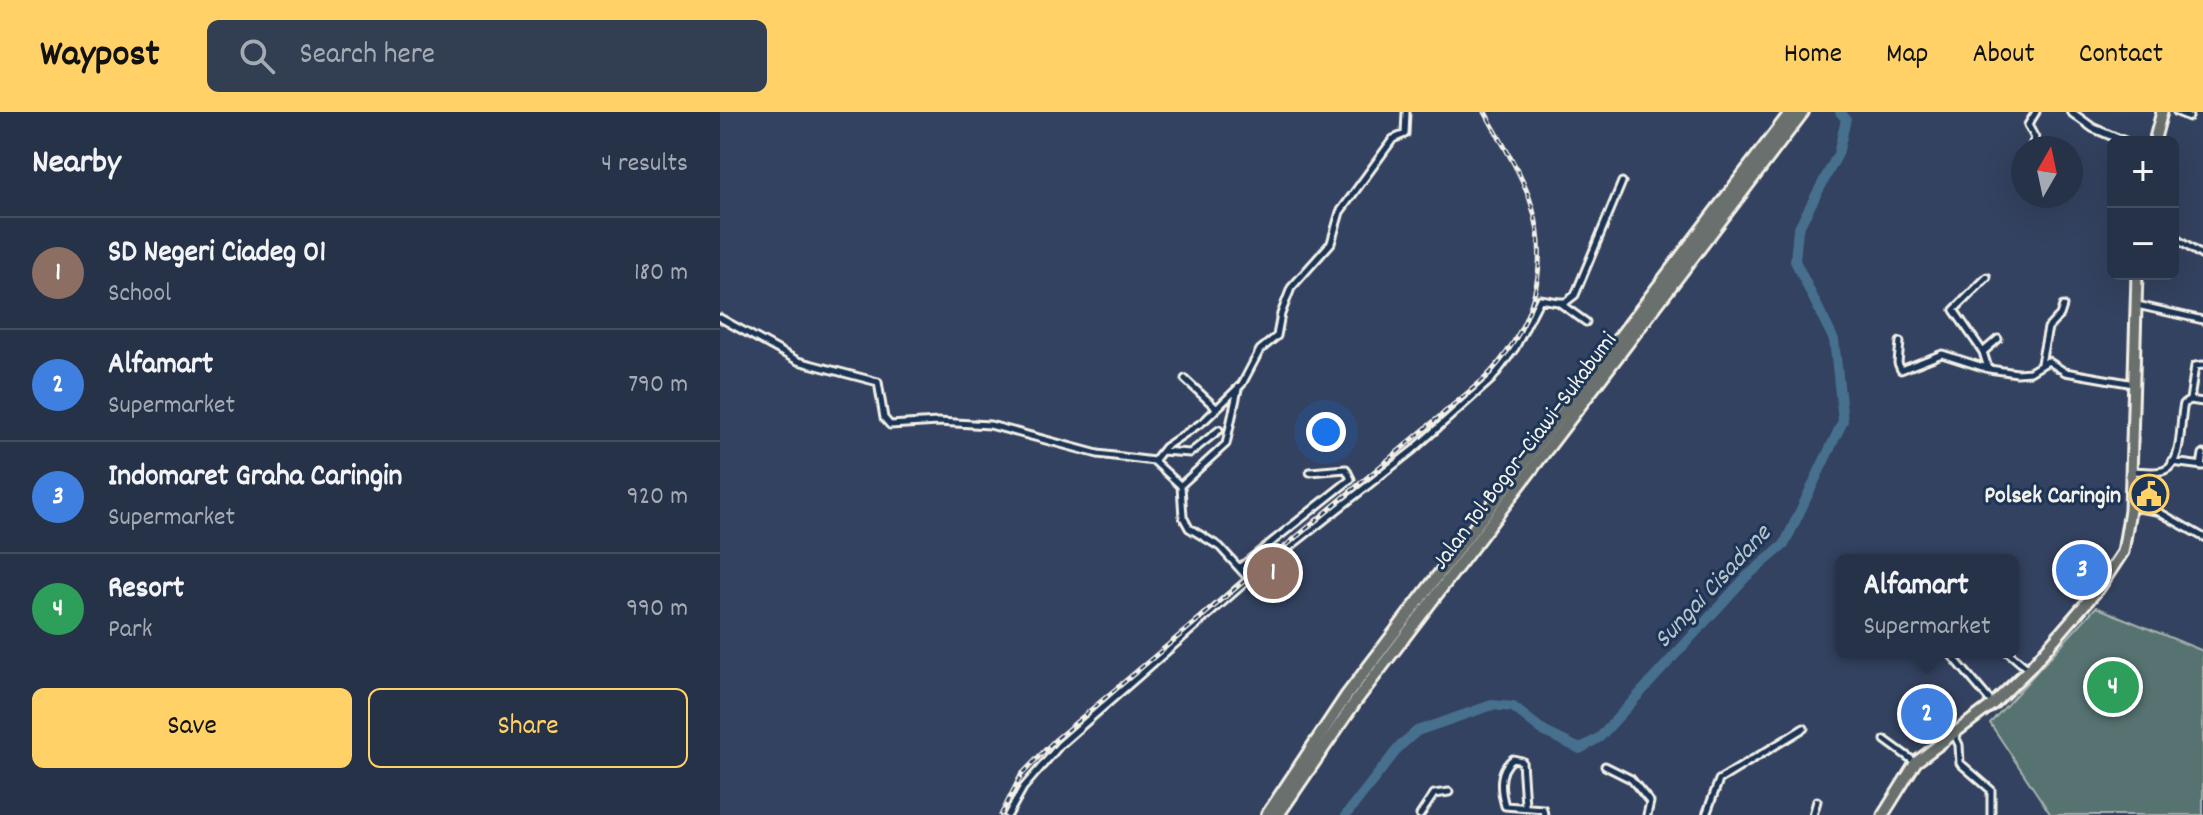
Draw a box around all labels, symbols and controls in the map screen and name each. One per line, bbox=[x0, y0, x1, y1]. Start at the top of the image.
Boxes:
search box bbox=[207, 20, 767, 92]
text: Waypost bbox=[40, 29, 159, 84]
icon: search bbox=[235, 34, 279, 78]
text: Search here bbox=[299, 35, 435, 78]
text: Home bbox=[1784, 36, 1842, 76]
text: Map bbox=[1886, 36, 1928, 76]
text: About bbox=[1972, 36, 2035, 76]
text: Contact bbox=[2079, 36, 2163, 76]
north arrow bbox=[2011, 136, 2083, 208]
map controls bbox=[2107, 136, 2179, 280]
button: + bbox=[2107, 136, 2179, 208]
text: Nearby bbox=[32, 140, 121, 189]
text: 4 results bbox=[601, 146, 688, 183]
button: − bbox=[2107, 208, 2179, 280]
text: SD Negeri Ciadeg 01 bbox=[108, 233, 326, 276]
text: 1 bbox=[55, 255, 61, 292]
text: 180 m bbox=[634, 255, 688, 292]
text: School bbox=[108, 276, 171, 313]
street label: Jalan Tol Bogor–Ciawi–Sukabumi bbox=[1425, 326, 1626, 578]
text: Alfamart bbox=[108, 345, 213, 388]
text: 2 bbox=[52, 367, 64, 404]
text: 790 m bbox=[628, 367, 688, 404]
text: Supermarket bbox=[108, 388, 235, 425]
your location bbox=[1306, 412, 1346, 452]
text: Indomaret Graha Caringin bbox=[108, 457, 402, 500]
public building icon: Polsek Caringin bbox=[2128, 473, 2170, 515]
text: 3 bbox=[52, 479, 64, 516]
text: 920 m bbox=[627, 479, 688, 516]
place label: Polsek Caringin bbox=[1984, 480, 2121, 514]
text: Supermarket bbox=[108, 500, 235, 537]
water label: Sungai Cisadane bbox=[1646, 516, 1782, 658]
pin: 3 bbox=[2056, 540, 2108, 600]
pin: 1 bbox=[1247, 543, 1299, 603]
popup bbox=[1835, 554, 2019, 658]
text: Alfamart bbox=[1863, 566, 1968, 609]
text: Resort bbox=[108, 569, 184, 612]
text: 4 bbox=[53, 591, 63, 628]
text: 990 m bbox=[626, 591, 688, 628]
text: Supermarket bbox=[1863, 609, 1991, 646]
text: Park bbox=[108, 612, 152, 649]
pin: 4 bbox=[2087, 657, 2139, 717]
pin: 2 bbox=[1901, 684, 1953, 744]
button: Save bbox=[32, 688, 352, 768]
button: Share bbox=[368, 688, 688, 768]

